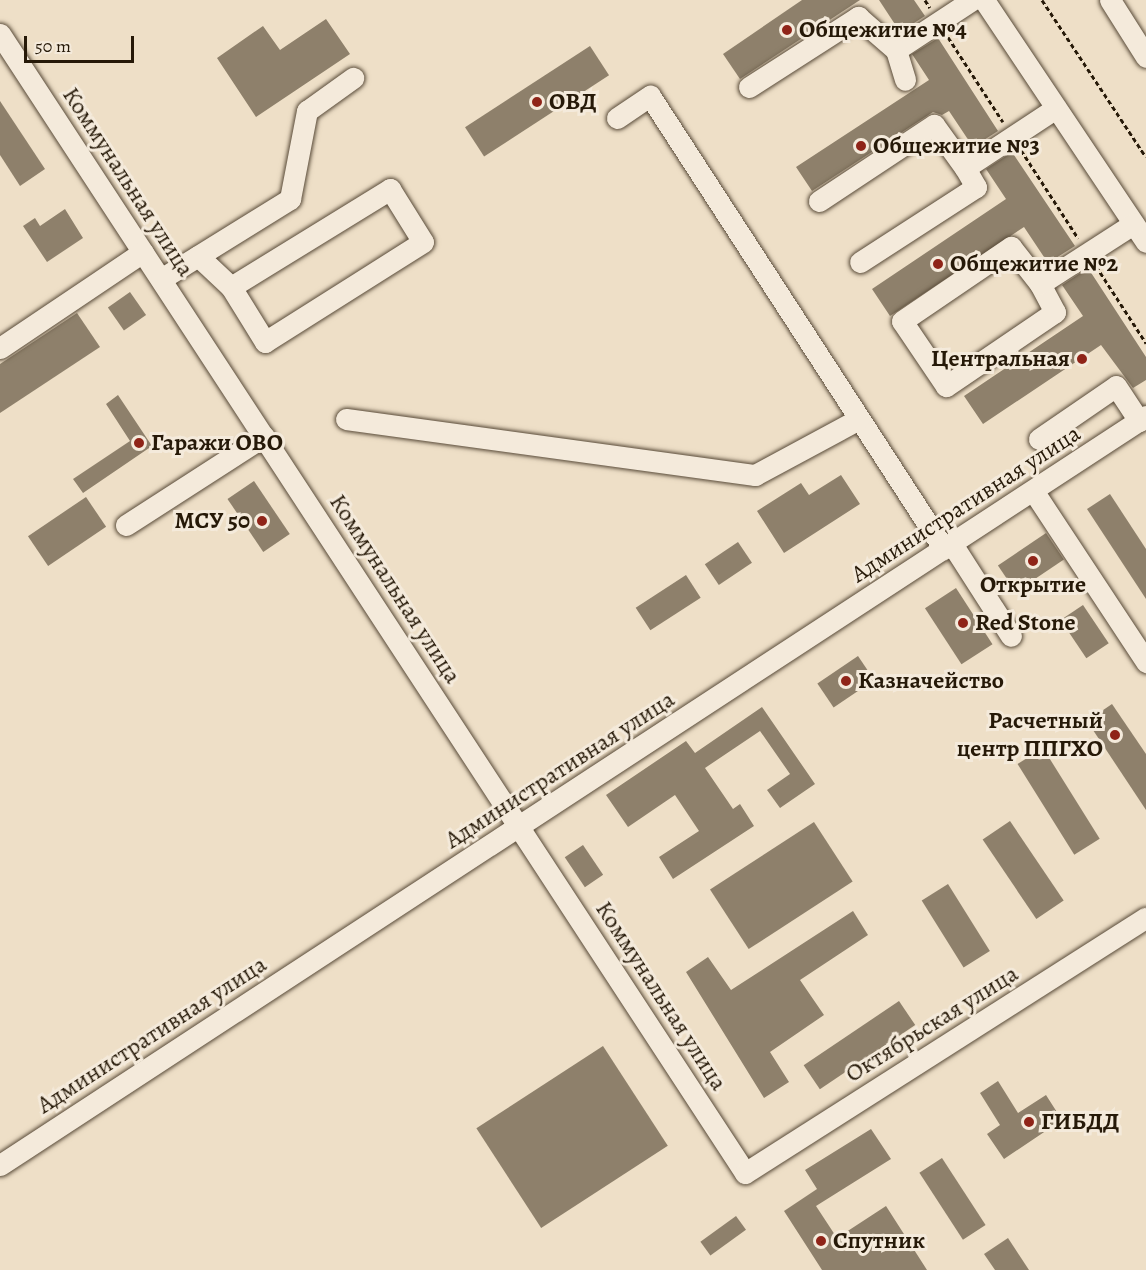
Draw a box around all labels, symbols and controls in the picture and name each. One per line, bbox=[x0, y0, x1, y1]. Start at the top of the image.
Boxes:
place label: Общежитие №4 bbox=[799, 16, 967, 44]
marker: Общежитие №4 bbox=[780, 23, 794, 37]
scale bar bbox=[27, 24, 136, 62]
text: 50 m bbox=[35, 34, 71, 58]
street label: Коммунальная улица bbox=[56, 82, 200, 282]
place label: ОВД bbox=[549, 88, 597, 116]
marker: ОВД bbox=[530, 95, 544, 109]
place label: Общежитие №3 bbox=[873, 132, 1040, 160]
marker: Общежитие №3 bbox=[854, 139, 868, 153]
place label: Общежитие №2 bbox=[950, 250, 1118, 278]
marker: Общежитие №2 bbox=[931, 257, 945, 271]
place label: Центральная bbox=[931, 345, 1070, 373]
marker: Центральная bbox=[1075, 352, 1089, 366]
street label: Административная улица bbox=[846, 419, 1086, 589]
place label: Гаражи ОВО bbox=[151, 429, 283, 457]
marker: Гаражи ОВО bbox=[132, 436, 146, 450]
street label: Коммунальная улица bbox=[323, 489, 467, 689]
place label: МСУ 50 bbox=[174, 507, 250, 535]
marker: МСУ 50 bbox=[255, 514, 269, 528]
marker: Открытие bbox=[1026, 554, 1040, 568]
place label: Открытие bbox=[980, 571, 1086, 599]
place label: Red Stone bbox=[975, 609, 1076, 637]
marker: Red Stone bbox=[956, 616, 970, 630]
place label: Казначейство bbox=[858, 667, 1004, 695]
marker: Казначейство bbox=[839, 674, 853, 688]
street label: Административная улица bbox=[440, 685, 680, 855]
place label: Расчетный центр ППГХО bbox=[957, 707, 1103, 763]
marker: Расчетный центр ППГХО bbox=[1108, 728, 1122, 742]
street label: Коммунальная улица bbox=[589, 896, 733, 1096]
street label: Административная улица bbox=[32, 950, 272, 1120]
street label: Октябрьская улица bbox=[840, 959, 1024, 1089]
place label: ГИБДД bbox=[1041, 1108, 1119, 1136]
marker: ГИБДД bbox=[1022, 1115, 1036, 1129]
place label: Спутник bbox=[833, 1227, 925, 1255]
marker: Спутник bbox=[814, 1234, 828, 1248]

